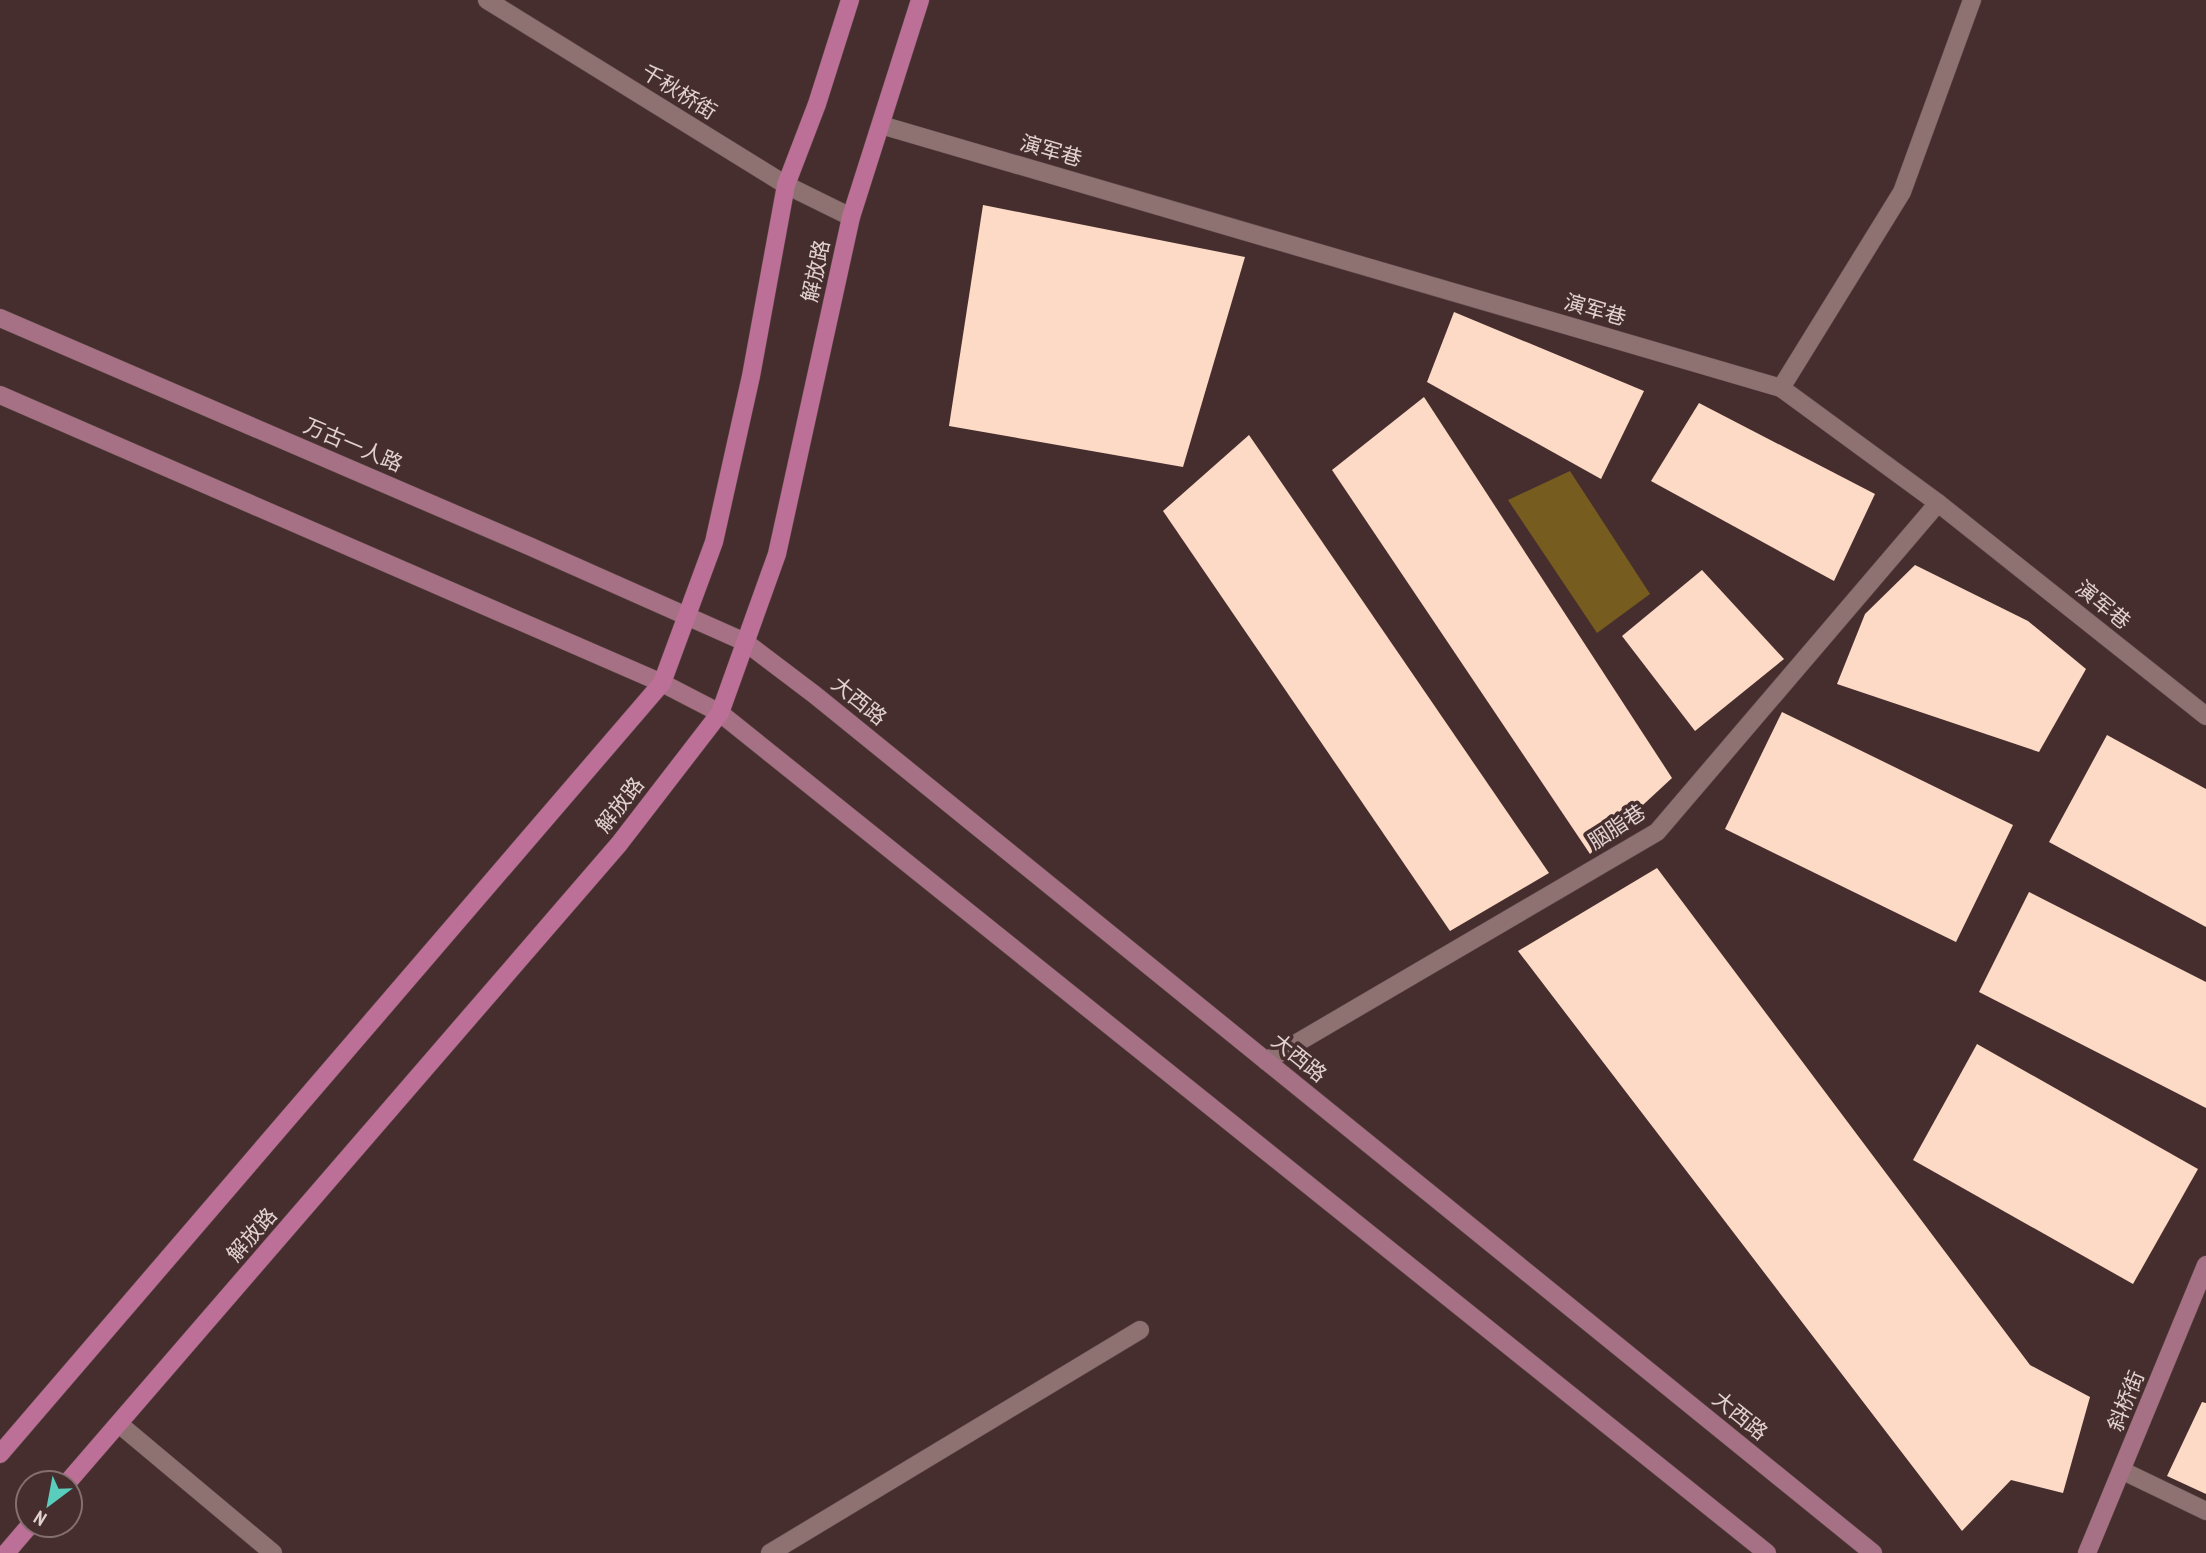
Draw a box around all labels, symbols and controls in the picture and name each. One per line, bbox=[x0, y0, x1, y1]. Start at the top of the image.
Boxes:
street label: 千秋桥街 bbox=[636, 58, 722, 125]
street label: 演军巷 bbox=[1017, 129, 1085, 172]
street label: 解放路 bbox=[796, 237, 835, 305]
street label: 演军巷 bbox=[1561, 288, 1629, 331]
street label: 万古一人路 bbox=[300, 412, 407, 477]
street label: 演军巷 bbox=[2070, 574, 2136, 635]
street label: 大西路 bbox=[826, 670, 892, 731]
street label: 解放路 bbox=[590, 772, 650, 838]
street label: 胭脂巷 bbox=[1583, 798, 1650, 855]
street label: 大西路 bbox=[1266, 1027, 1332, 1088]
street label: 解放路 bbox=[221, 1202, 282, 1267]
street label: 斜桥街 bbox=[2101, 1367, 2150, 1435]
street label: 大西路 bbox=[1707, 1385, 1773, 1446]
north arrow bbox=[14, 1469, 84, 1539]
text: N bbox=[29, 1506, 51, 1531]

